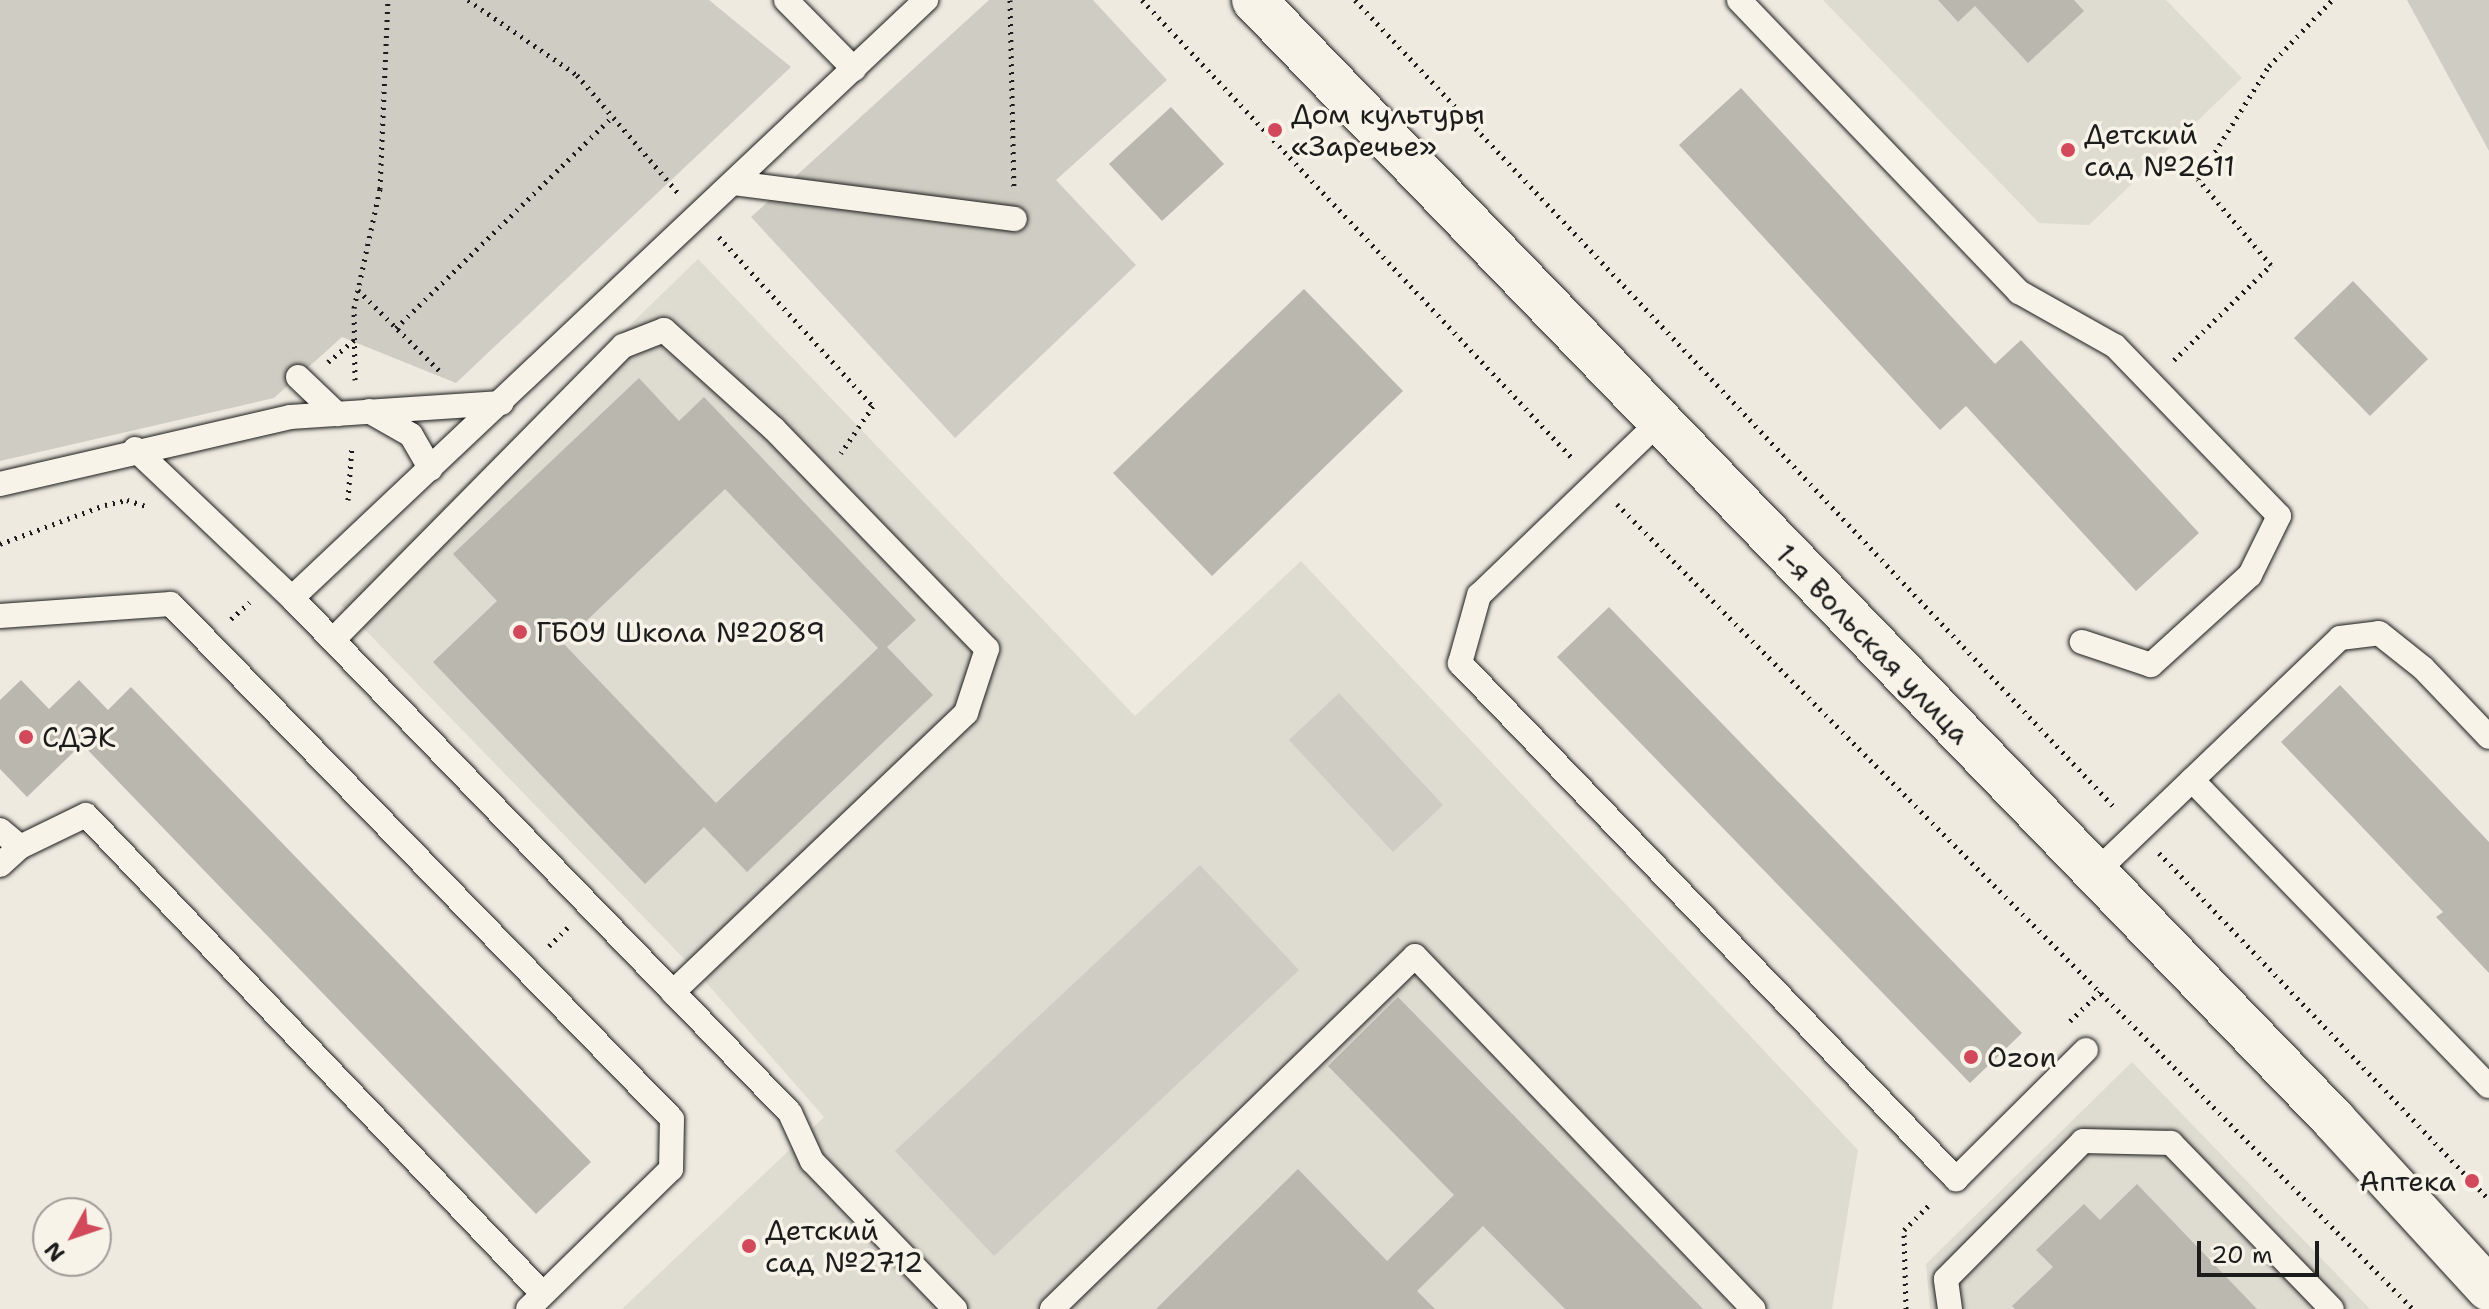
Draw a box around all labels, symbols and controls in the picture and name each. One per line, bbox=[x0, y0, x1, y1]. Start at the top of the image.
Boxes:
place label: Дом культуры «Заречье» bbox=[1291, 97, 1485, 163]
place label: Детский сад №2611 bbox=[2084, 117, 2235, 183]
marker: Дом культуры «Заречье» bbox=[1266, 121, 1284, 139]
marker: Детский сад №2611 bbox=[2059, 141, 2077, 159]
street label: 1-я Вольская улица bbox=[1769, 537, 1977, 751]
place label: ГБОУ Школа №2089 bbox=[536, 615, 825, 649]
marker: ГБОУ Школа №2089 bbox=[511, 623, 529, 641]
place label: СДЭК bbox=[42, 720, 116, 754]
marker: СДЭК bbox=[17, 728, 35, 746]
place label: Ozon bbox=[1987, 1040, 2057, 1074]
marker: Ozon bbox=[1962, 1048, 1980, 1066]
place label: Аптека bbox=[2359, 1164, 2456, 1198]
marker: Аптека bbox=[2463, 1172, 2481, 1190]
north arrow bbox=[32, 1197, 112, 1277]
place label: Детский сад №2712 bbox=[765, 1213, 923, 1279]
scale bar bbox=[2201, 1225, 2323, 1275]
text: N bbox=[38, 1235, 71, 1267]
marker: Детский сад №2712 bbox=[740, 1237, 758, 1255]
text: 20 m bbox=[2211, 1239, 2273, 1271]

